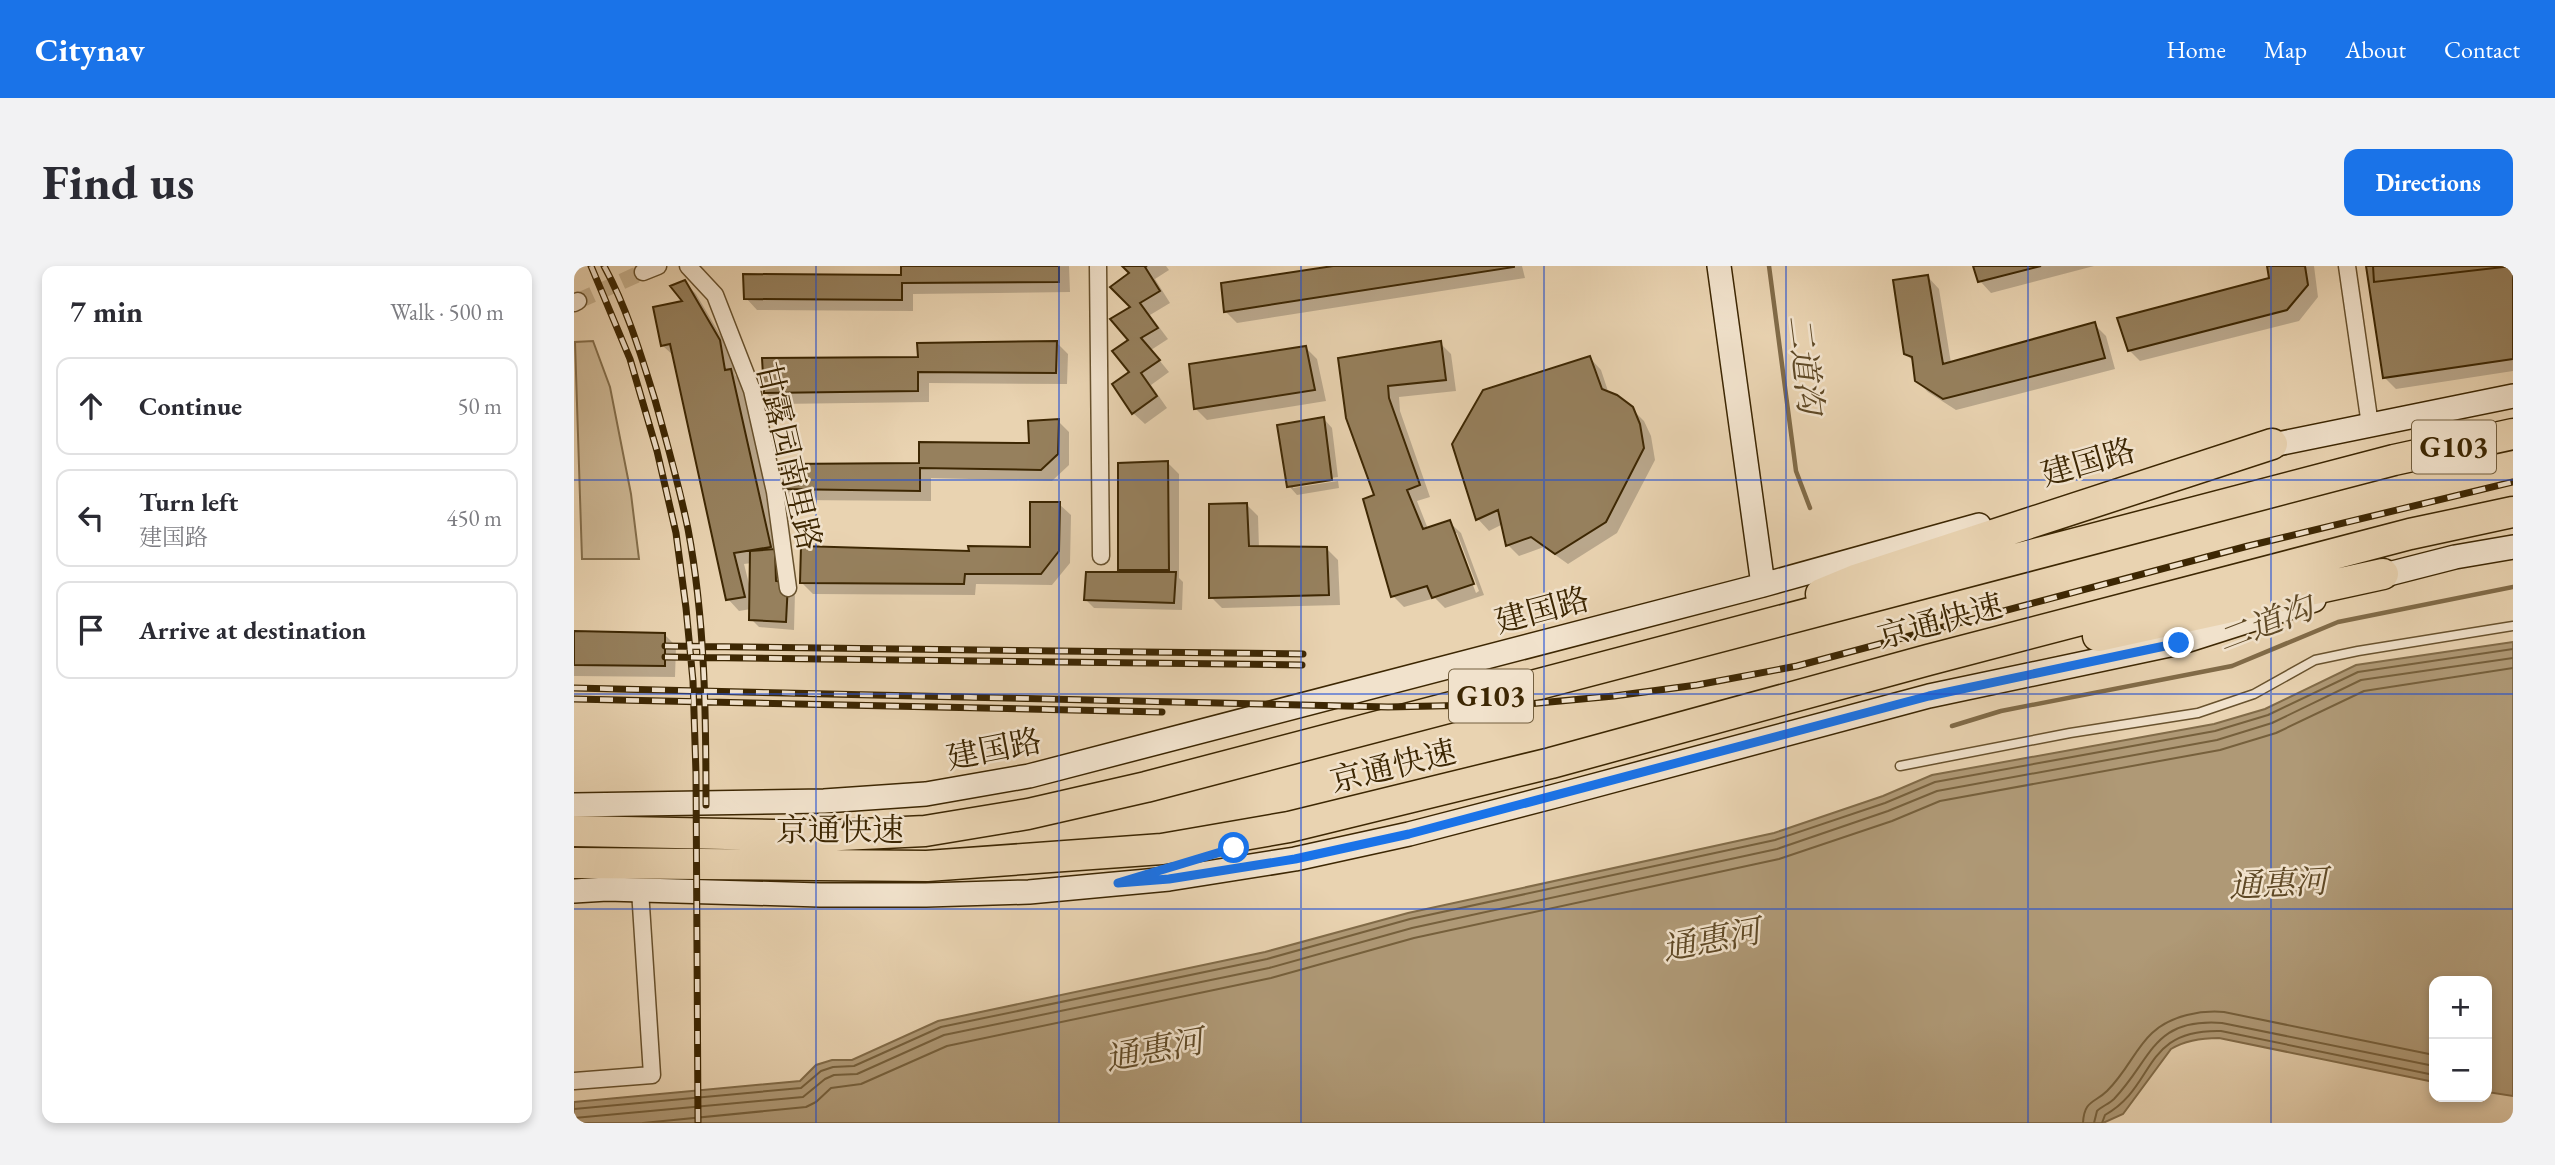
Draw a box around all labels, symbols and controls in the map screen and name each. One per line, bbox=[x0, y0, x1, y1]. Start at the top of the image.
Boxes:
text: Citynav bbox=[35, 28, 145, 71]
text: Home bbox=[2166, 34, 2226, 65]
text: Map bbox=[2264, 34, 2307, 65]
text: About bbox=[2345, 34, 2406, 65]
text: Contact bbox=[2444, 34, 2520, 65]
button: Directions bbox=[2344, 149, 2513, 216]
text: Find us bbox=[42, 150, 194, 214]
text: 7 min bbox=[70, 292, 143, 331]
text: Walk · 500 m bbox=[390, 297, 504, 327]
water label: 二道沟 bbox=[1778, 312, 1833, 421]
street label: 甘露园南里路 bbox=[747, 358, 831, 554]
icon: ahead bbox=[72, 387, 110, 425]
text: Continue bbox=[139, 389, 242, 423]
text: 50 m bbox=[457, 391, 502, 421]
road number: G103 bbox=[2412, 420, 2496, 474]
street label: 建国路 bbox=[2036, 429, 2140, 495]
text: Turn left bbox=[139, 485, 238, 519]
icon: left bbox=[72, 499, 110, 537]
text: 450 m bbox=[446, 503, 502, 533]
text: 建国路 bbox=[139, 522, 208, 552]
street label: 建国路 bbox=[1490, 577, 1594, 643]
street label: 京通快速 bbox=[1873, 584, 2007, 658]
water label: 二道沟 bbox=[2211, 584, 2324, 661]
icon: arrive bbox=[72, 611, 110, 649]
text: Arrive at destination bbox=[139, 613, 366, 647]
route end bbox=[2163, 627, 2194, 658]
road number: G103 bbox=[1449, 670, 1533, 723]
street label: 建国路 bbox=[943, 719, 1045, 779]
street label: 京通快速 bbox=[1326, 730, 1460, 802]
street label: 京通快速 bbox=[776, 809, 904, 851]
route start bbox=[1218, 832, 1249, 863]
water label: 通惠河 bbox=[2227, 859, 2334, 908]
water label: 通惠河 bbox=[1658, 908, 1769, 970]
map controls bbox=[2429, 976, 2492, 1102]
button: + bbox=[2429, 976, 2492, 1039]
water label: 通惠河 bbox=[1101, 1018, 1212, 1080]
button: − bbox=[2429, 1039, 2492, 1102]

